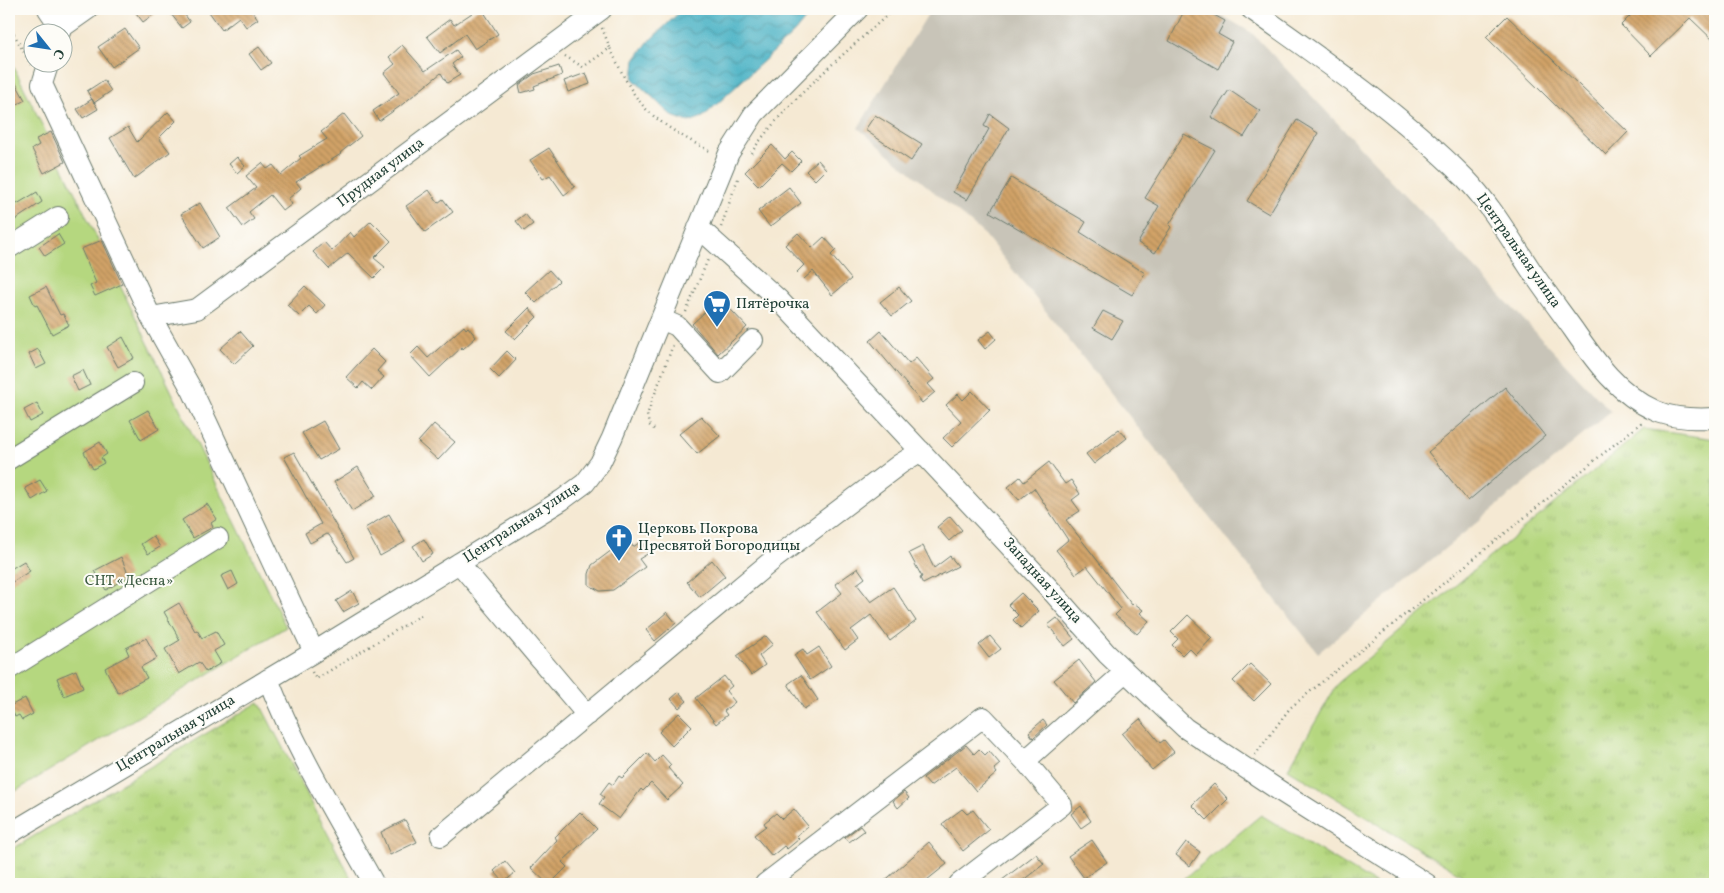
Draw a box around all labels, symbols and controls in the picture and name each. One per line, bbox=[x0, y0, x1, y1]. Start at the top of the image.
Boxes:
north arrow bbox=[22, 22, 72, 72]
text: С bbox=[47, 45, 68, 62]
street label: Прудная улица bbox=[333, 133, 429, 213]
street label: Центральная улица bbox=[1470, 189, 1566, 313]
supermarket icon: Пятёрочка bbox=[702, 289, 732, 328]
place label: Пятёрочка bbox=[736, 294, 810, 315]
street label: Центральная улица bbox=[459, 477, 585, 569]
place label: Церковь Покрова Пресвятой Богородицы bbox=[638, 519, 801, 557]
church icon: Церковь Покрова Пресвятой Богородицы bbox=[604, 523, 634, 562]
street label: Западная улица bbox=[998, 533, 1086, 629]
park label: СНТ «Десна» bbox=[85, 571, 173, 592]
street label: Центральная улица bbox=[112, 690, 240, 778]

